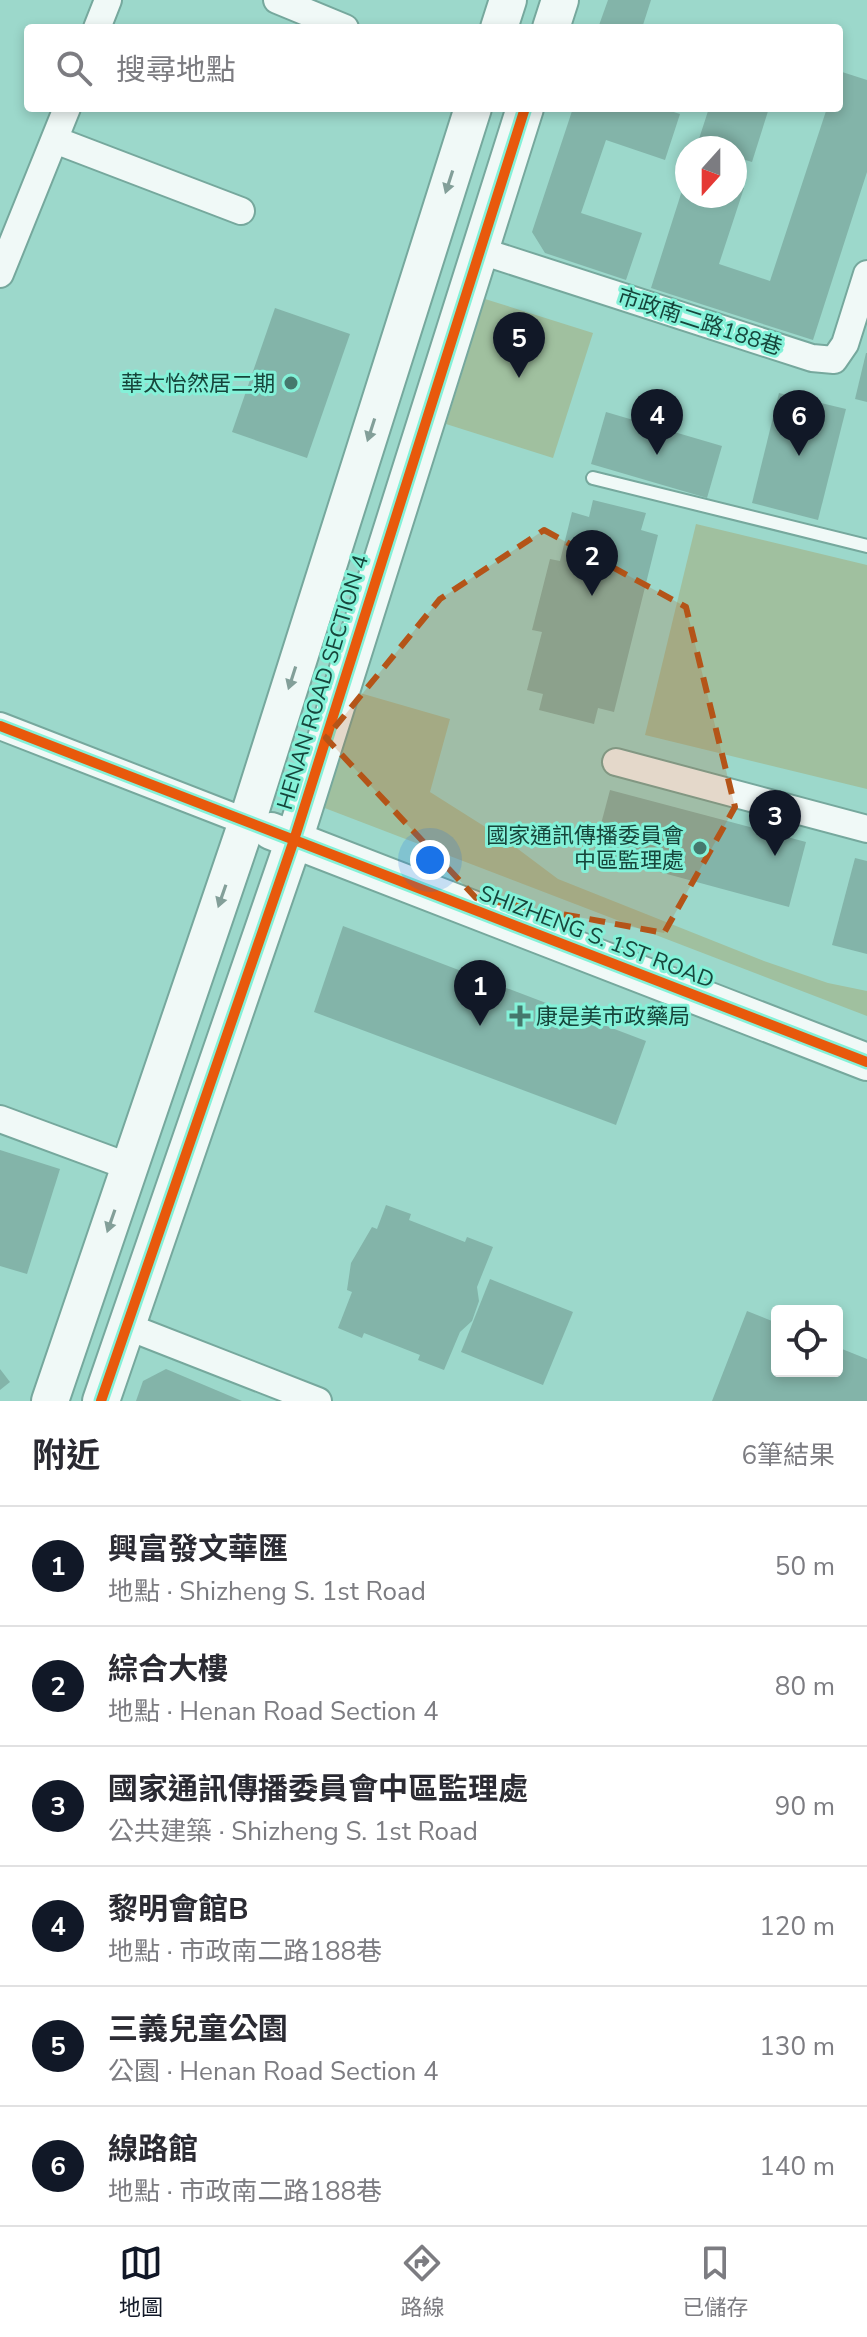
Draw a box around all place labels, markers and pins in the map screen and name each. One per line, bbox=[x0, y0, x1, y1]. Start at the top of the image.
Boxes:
pin: 5 bbox=[493, 312, 545, 378]
place label: 華太怡然居二期 bbox=[121, 369, 275, 399]
marker: 華太怡然居二期 bbox=[282, 374, 300, 392]
pin: 4 bbox=[631, 389, 683, 455]
pin: 6 bbox=[773, 390, 825, 456]
pin: 2 bbox=[566, 530, 618, 596]
pin: 3 bbox=[749, 790, 801, 856]
place label: 國家通訊傳播委員會 中區監理處 bbox=[486, 821, 684, 876]
marker: 國家通訊傳播委員會 中區監理處 bbox=[691, 839, 709, 857]
pin: 1 bbox=[454, 960, 506, 1026]
place label: 康是美市政藥局 bbox=[536, 1002, 690, 1032]
marker: 康是美市政藥局 bbox=[511, 1007, 529, 1025]

